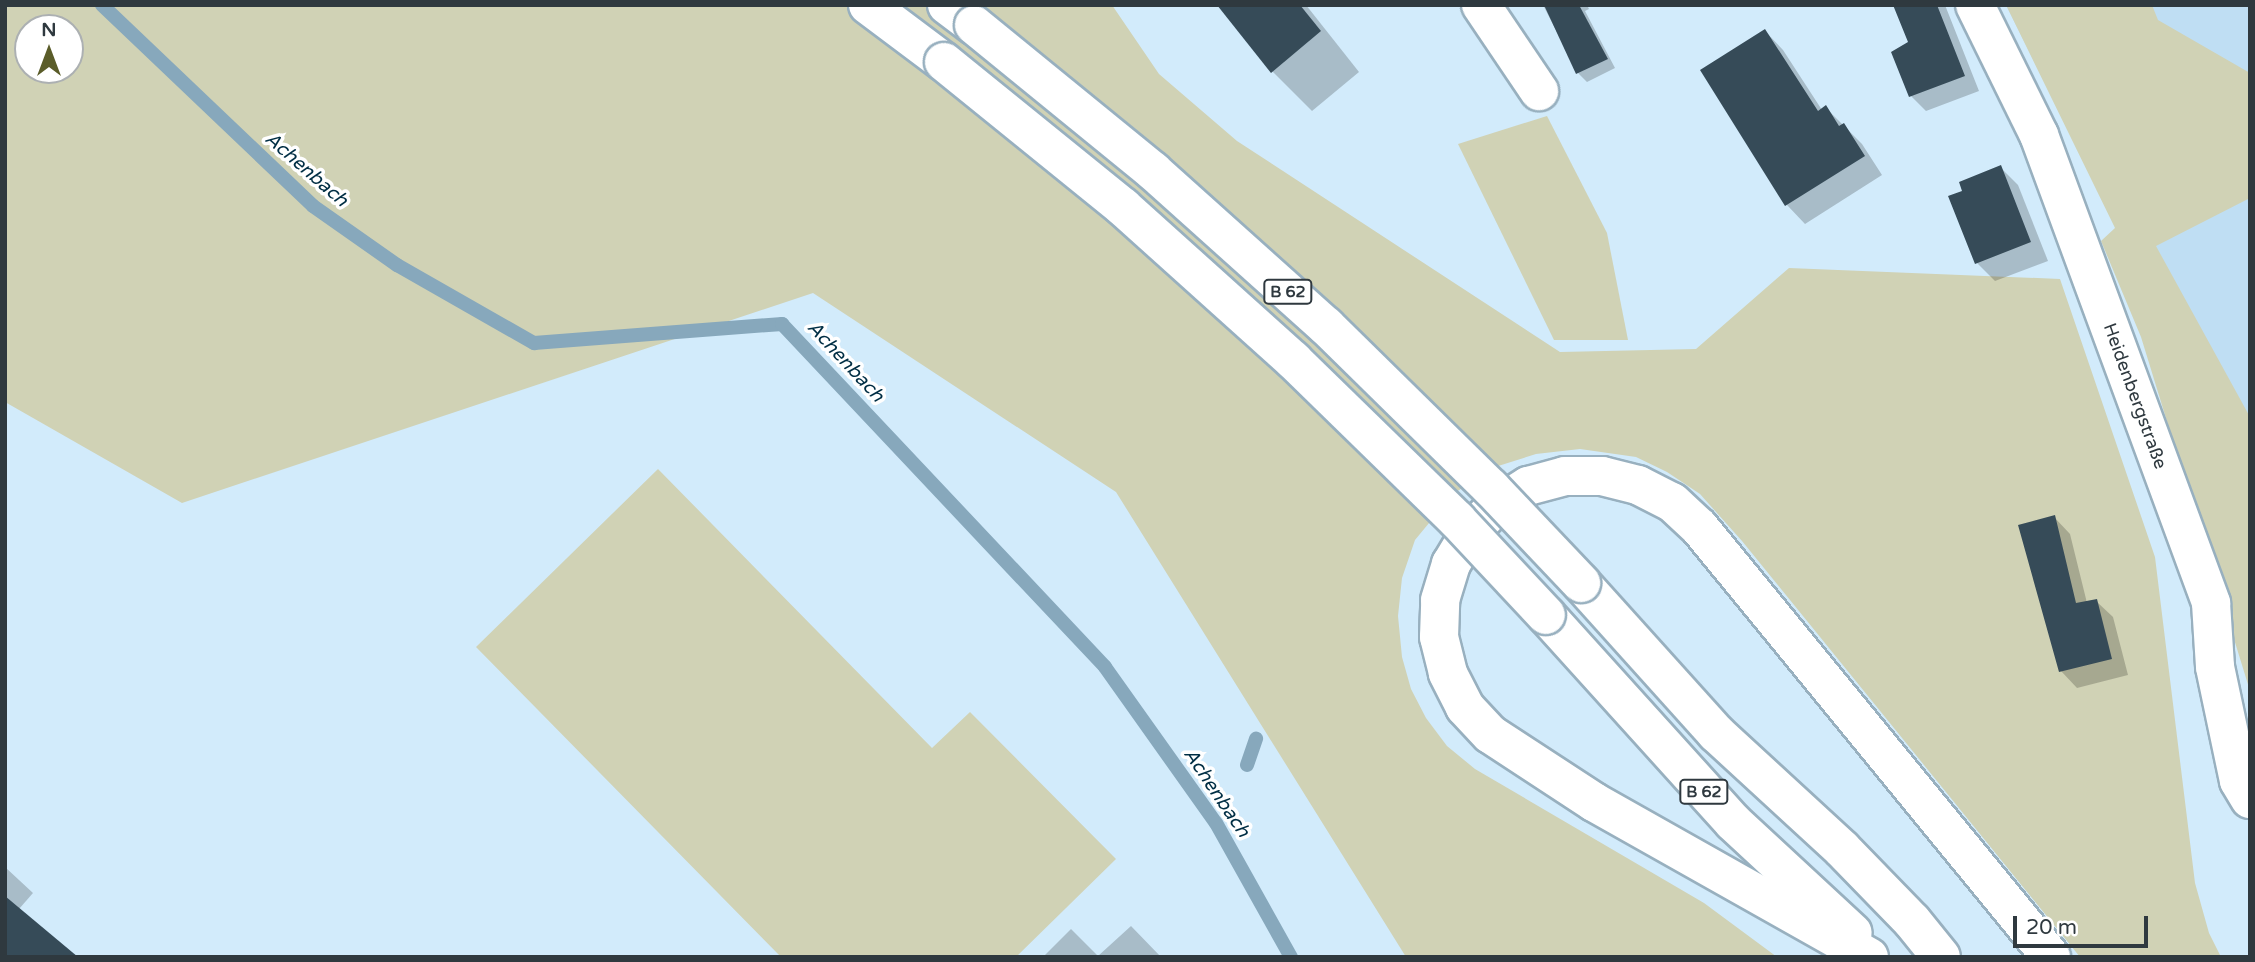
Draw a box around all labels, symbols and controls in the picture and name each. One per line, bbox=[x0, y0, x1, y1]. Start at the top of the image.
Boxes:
north arrow bbox=[14, 14, 84, 84]
text: N bbox=[41, 19, 57, 41]
water label: Achenbach bbox=[260, 128, 352, 212]
road number: B 62 bbox=[1262, 280, 1314, 304]
water label: Achenbach bbox=[802, 317, 888, 407]
street label: Heidenbergstraße bbox=[2099, 320, 2171, 472]
water label: Achenbach bbox=[1178, 744, 1254, 842]
road number: B 62 bbox=[1678, 779, 1730, 804]
scale bar bbox=[2017, 902, 2152, 946]
text: 20 m bbox=[2026, 915, 2077, 940]

